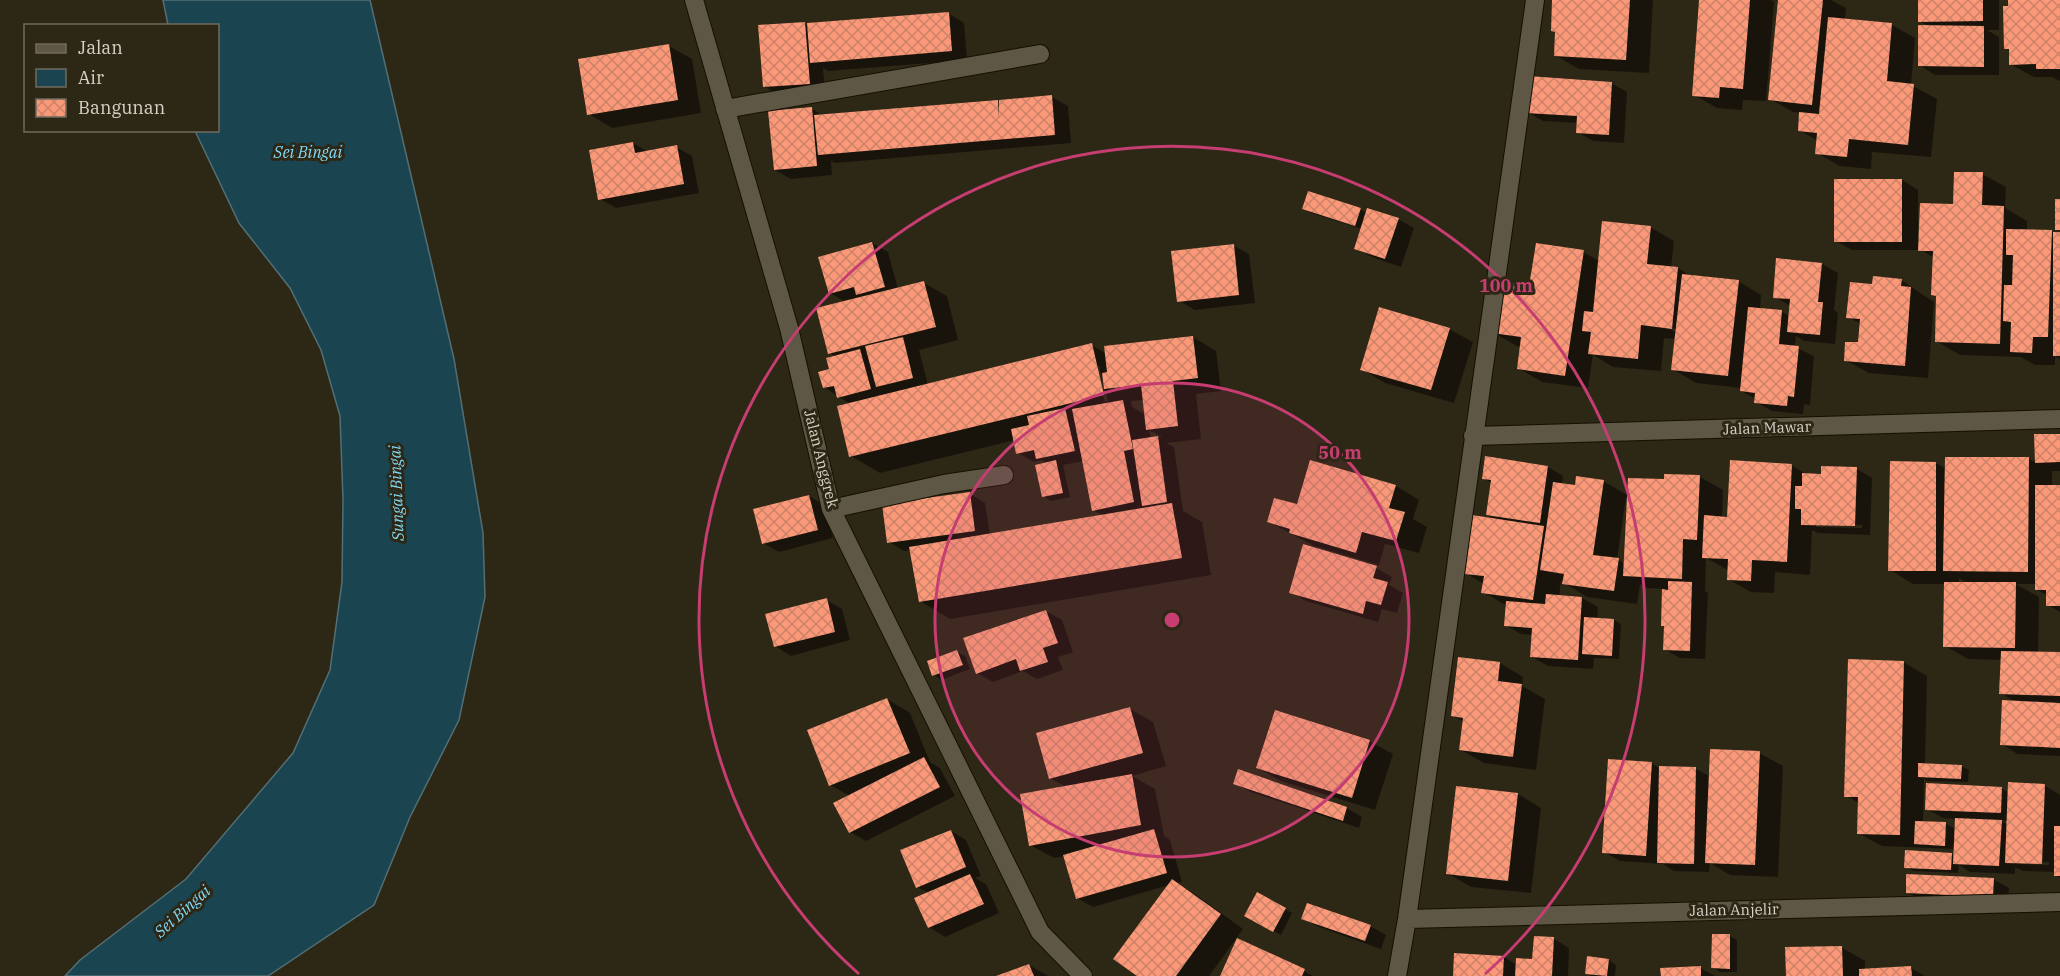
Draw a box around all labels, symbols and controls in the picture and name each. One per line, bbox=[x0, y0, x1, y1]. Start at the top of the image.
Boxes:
legend bbox=[24, 24, 219, 132]
text: Jalan bbox=[78, 36, 123, 59]
text: Air bbox=[78, 66, 104, 89]
text: Bangunan bbox=[78, 96, 165, 119]
water label: Sei Bingai bbox=[273, 142, 343, 162]
text: 100 m bbox=[1479, 274, 1534, 297]
street label: Jalan Anggrek bbox=[800, 408, 843, 510]
street label: Jalan Mawar bbox=[1723, 416, 1812, 439]
text: 50 m bbox=[1318, 441, 1362, 464]
water label: Sungai Bingai bbox=[384, 445, 408, 542]
centre of rings bbox=[1162, 610, 1182, 630]
water label: Sei Bingai bbox=[149, 880, 214, 942]
street label: Jalan Anjelir bbox=[1689, 899, 1779, 920]

